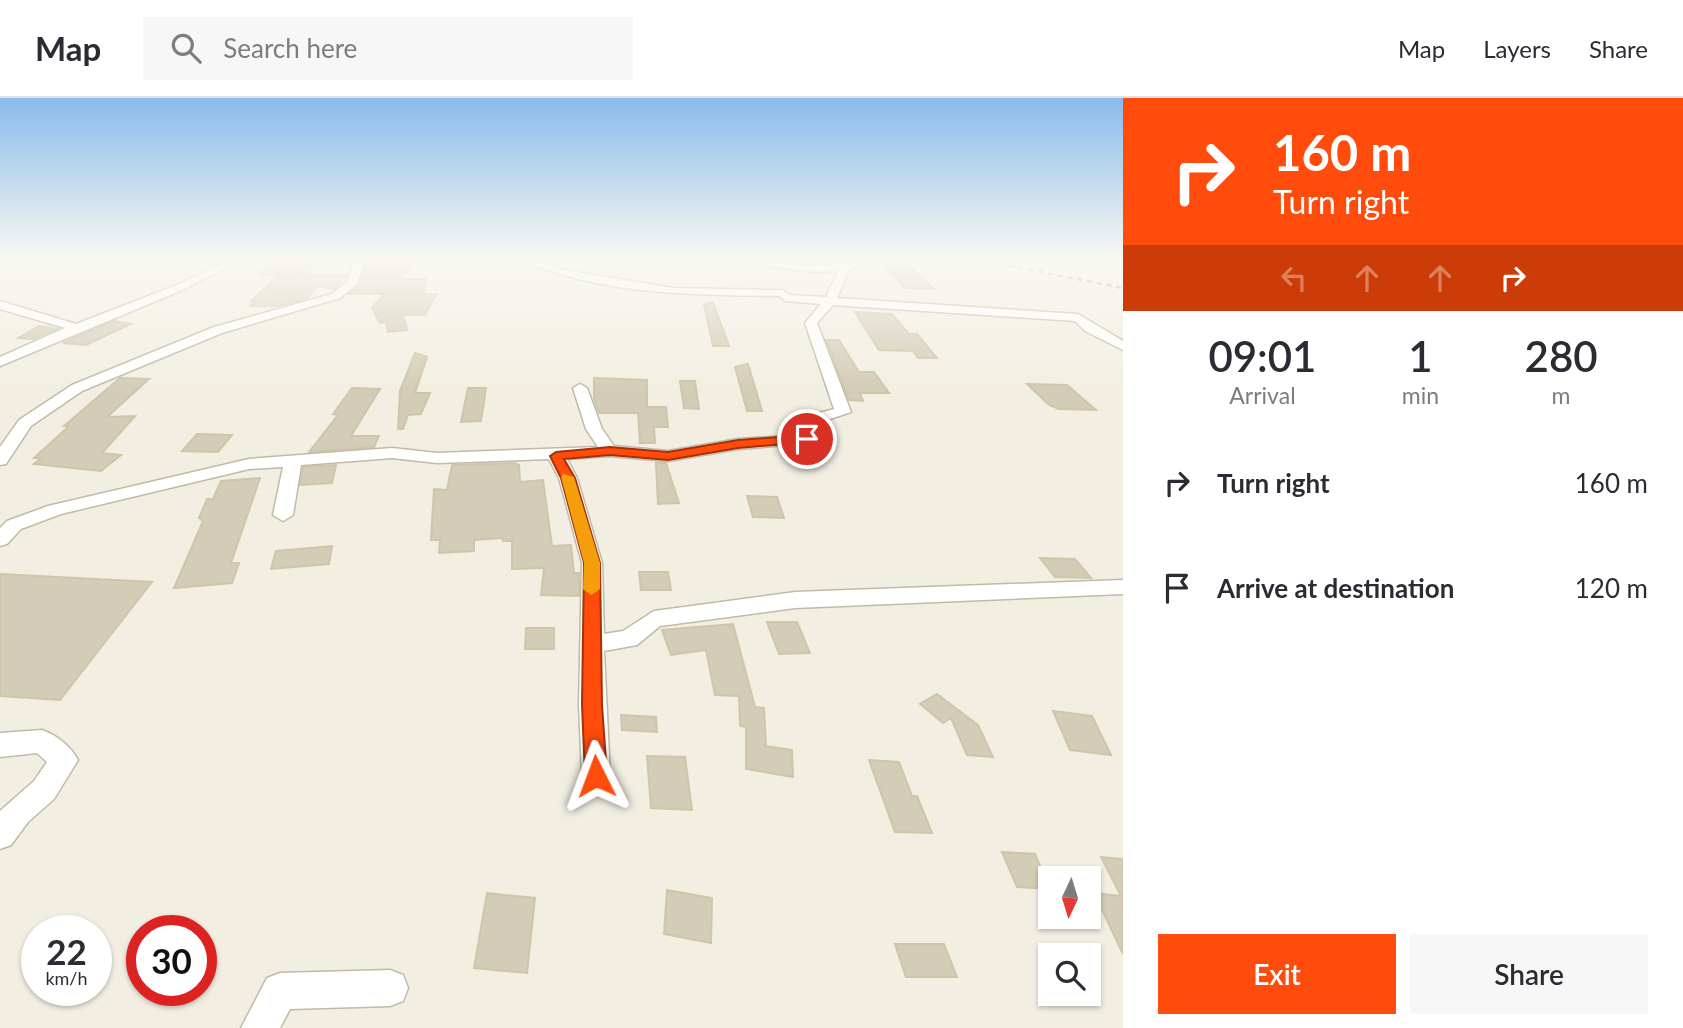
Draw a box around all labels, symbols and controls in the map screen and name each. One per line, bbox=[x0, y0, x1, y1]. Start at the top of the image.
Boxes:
search box bbox=[143, 17, 633, 80]
text: Map bbox=[35, 28, 101, 68]
icon: search bbox=[167, 29, 205, 67]
text: Search here bbox=[223, 32, 357, 64]
text: Map bbox=[1398, 34, 1445, 63]
text: Layers bbox=[1483, 34, 1551, 63]
text: Share bbox=[1589, 34, 1648, 63]
text: 160 m bbox=[1273, 123, 1411, 181]
icon: right bbox=[1158, 126, 1249, 217]
text: Turn right bbox=[1273, 182, 1409, 221]
icon: left bbox=[1275, 259, 1313, 297]
icon: ahead bbox=[1348, 259, 1386, 297]
icon: ahead bbox=[1421, 259, 1459, 297]
icon: right bbox=[1494, 259, 1532, 297]
text: 09:01 bbox=[1208, 331, 1316, 381]
text: 1 bbox=[1408, 331, 1433, 381]
text: 280 bbox=[1525, 331, 1598, 381]
text: Arrival bbox=[1229, 381, 1296, 409]
text: min bbox=[1402, 381, 1439, 409]
text: m bbox=[1552, 381, 1571, 409]
pin bbox=[777, 409, 837, 469]
icon: arrive bbox=[788, 420, 826, 458]
icon: right bbox=[1158, 464, 1196, 502]
text: Turn right bbox=[1217, 467, 1330, 499]
text: 160 m bbox=[1575, 467, 1648, 499]
icon: arrive bbox=[1158, 569, 1196, 607]
text: Arrive at destination bbox=[1217, 572, 1454, 604]
text: 120 m bbox=[1575, 572, 1648, 604]
position arrow bbox=[559, 739, 633, 813]
north arrow bbox=[1038, 866, 1101, 929]
map controls bbox=[1038, 866, 1101, 1006]
speed limit sign: 30 bbox=[126, 915, 217, 1006]
text: 22 bbox=[46, 930, 87, 972]
button: Exit bbox=[1158, 934, 1396, 1014]
button: Share bbox=[1410, 934, 1648, 1014]
button: search bbox=[1038, 943, 1101, 1006]
text: km/h bbox=[45, 967, 88, 989]

